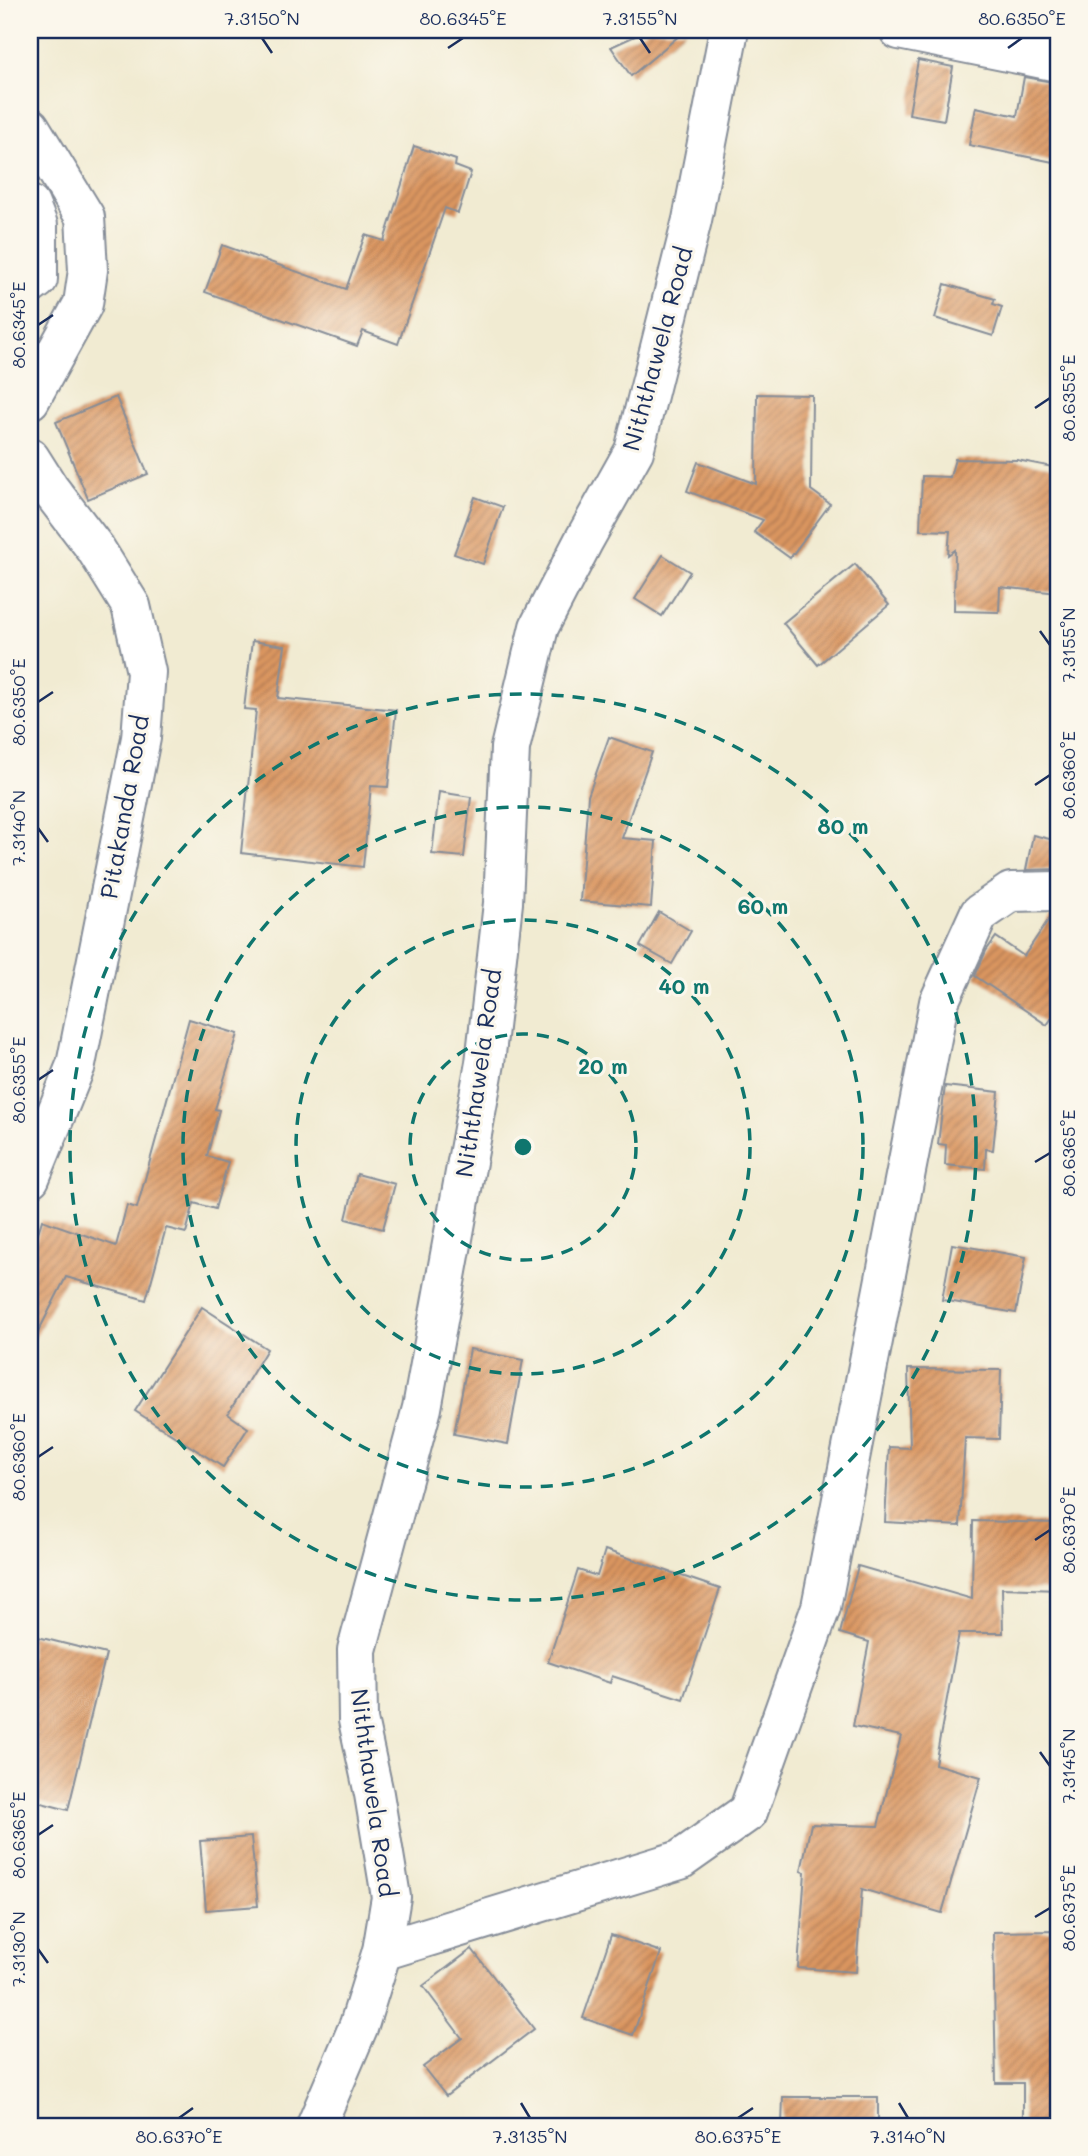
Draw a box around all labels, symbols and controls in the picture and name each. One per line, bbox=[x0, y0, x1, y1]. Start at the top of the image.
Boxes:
text: 7.3150°N bbox=[224, 6, 300, 30]
text: 80.6345°E bbox=[419, 6, 507, 30]
text: 7.3155°N bbox=[602, 6, 678, 30]
text: 80.6350°E bbox=[978, 6, 1066, 30]
street label: Niththawela Road bbox=[614, 243, 699, 454]
text: 80.6345°E bbox=[6, 281, 30, 369]
text: 80.6355°E bbox=[1056, 355, 1080, 441]
text: 7.3155°N bbox=[1056, 607, 1080, 683]
text: 80.6350°E bbox=[6, 658, 30, 746]
street label: Pitakanda Road bbox=[92, 712, 155, 901]
text: 80.6360°E bbox=[1056, 731, 1080, 819]
text: 7.3140°N bbox=[6, 790, 30, 866]
text: 80 m bbox=[818, 812, 868, 839]
text: 60 m bbox=[738, 892, 788, 919]
street label: Niththawela Road bbox=[448, 967, 507, 1179]
text: 40 m bbox=[658, 972, 710, 999]
text: 80.6355°E bbox=[6, 1037, 30, 1123]
text: 20 m bbox=[578, 1052, 628, 1079]
text: 80.6365°E bbox=[1056, 1109, 1080, 1197]
centre of rings bbox=[511, 1135, 535, 1159]
text: 80.6360°E bbox=[6, 1413, 30, 1501]
text: 80.6370°E bbox=[1056, 1486, 1080, 1574]
street label: Niththawela Road bbox=[345, 1687, 404, 1899]
text: 7.3145°N bbox=[1056, 1728, 1080, 1804]
text: 80.6365°E bbox=[6, 1791, 30, 1879]
text: 80.6375°E bbox=[1056, 1865, 1080, 1951]
text: 7.3130°N bbox=[6, 1911, 30, 1987]
text: 80.6370°E bbox=[135, 2124, 223, 2148]
text: 7.3135°N bbox=[492, 2124, 568, 2148]
text: 80.6375°E bbox=[695, 2124, 781, 2148]
text: 7.3140°N bbox=[870, 2124, 946, 2148]

